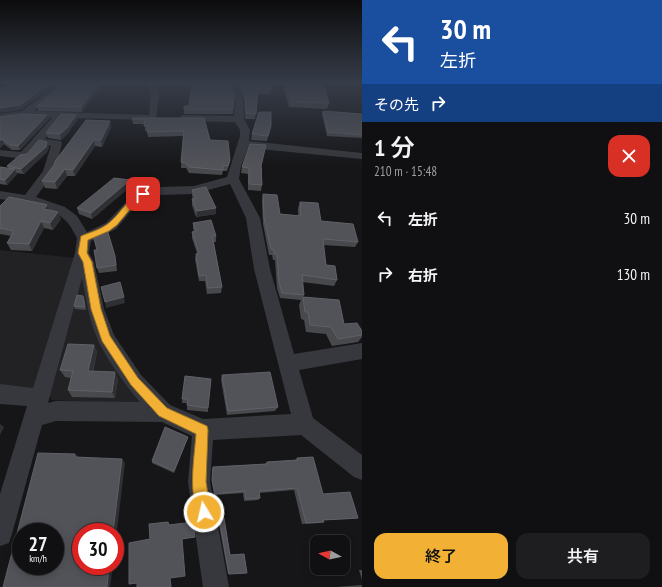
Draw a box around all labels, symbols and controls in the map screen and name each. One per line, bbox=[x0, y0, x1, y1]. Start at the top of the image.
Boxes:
text: 30 m bbox=[440, 10, 491, 47]
icon: left bbox=[374, 16, 426, 68]
text: 左折 bbox=[440, 49, 476, 72]
icon: right bbox=[427, 92, 449, 114]
text: その先 bbox=[374, 95, 419, 114]
text: 1 分 bbox=[374, 132, 414, 163]
button: close bbox=[608, 135, 650, 177]
text: 210 m · 15:48 bbox=[374, 163, 437, 180]
pin bbox=[126, 177, 160, 211]
icon: arrive bbox=[132, 183, 154, 205]
icon: left bbox=[374, 207, 396, 229]
text: 30 m bbox=[624, 209, 650, 228]
text: 左折 bbox=[408, 210, 438, 229]
icon: right bbox=[374, 263, 396, 285]
text: 130 m bbox=[617, 265, 650, 284]
text: 右折 bbox=[408, 266, 438, 285]
position arrow bbox=[183, 491, 225, 533]
speed limit sign: 30 bbox=[72, 523, 124, 575]
text: 27 bbox=[28, 531, 48, 557]
button: 終了 bbox=[374, 533, 508, 579]
button: 共有 bbox=[516, 533, 650, 579]
north arrow bbox=[310, 535, 350, 575]
map controls bbox=[310, 535, 350, 575]
text: km/h bbox=[29, 552, 47, 565]

